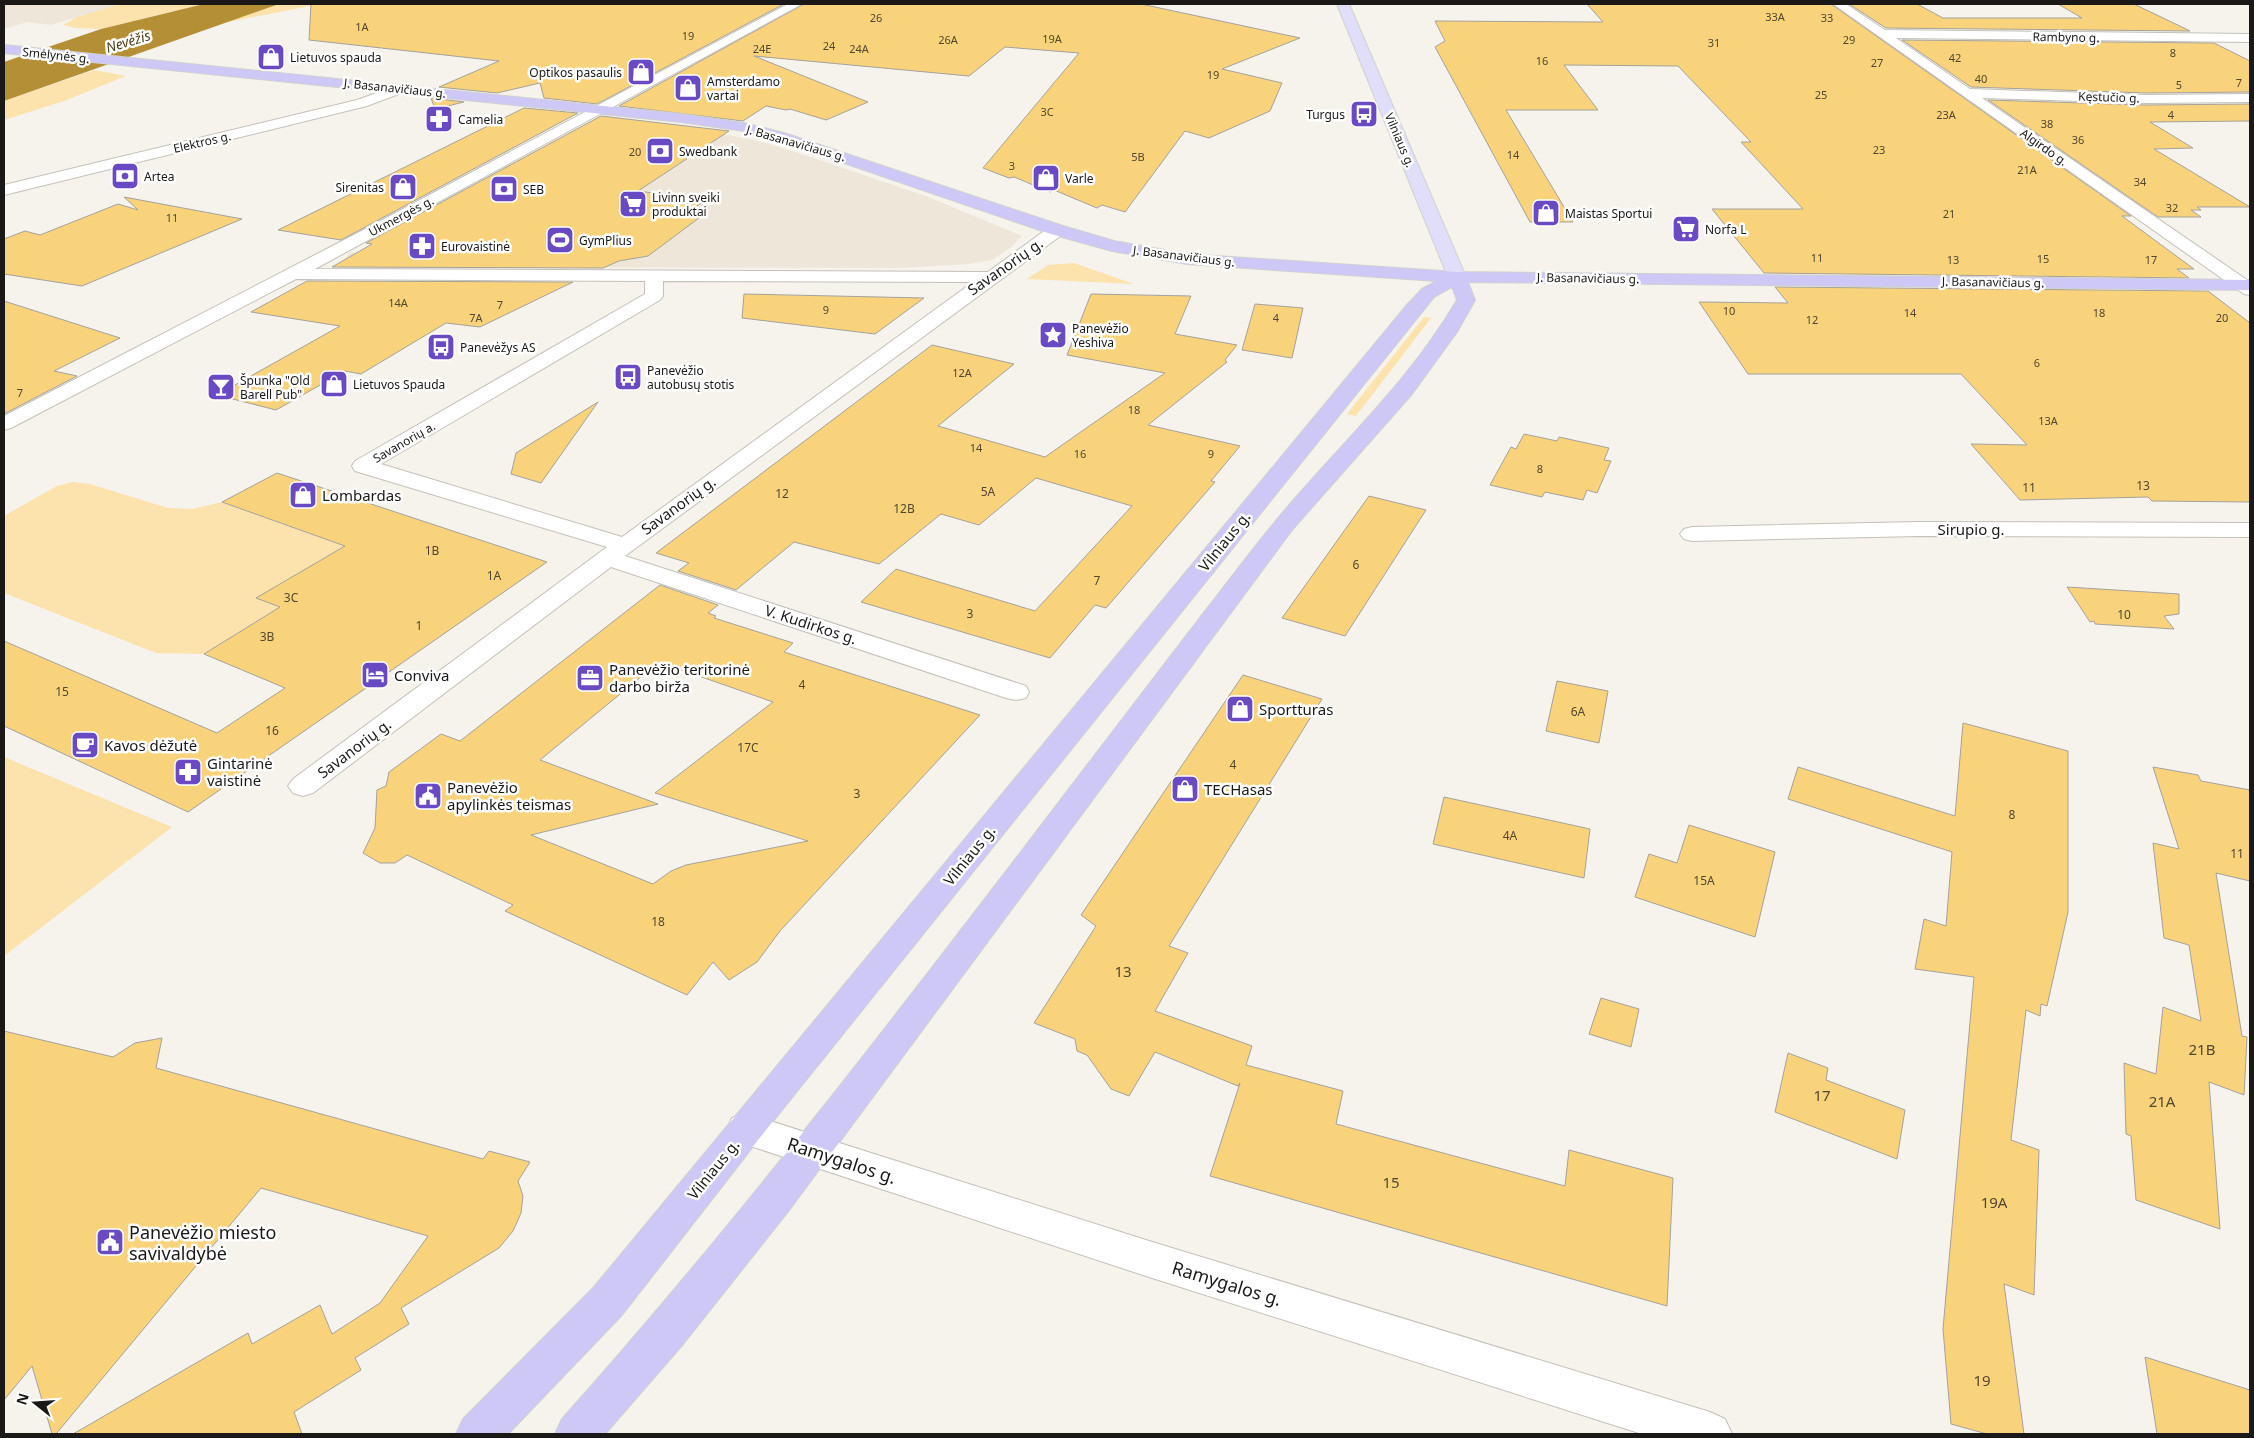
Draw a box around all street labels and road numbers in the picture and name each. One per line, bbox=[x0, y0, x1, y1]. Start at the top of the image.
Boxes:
street label: Rambyno g. bbox=[2032, 28, 2100, 46]
street label: Smėlynės g. bbox=[22, 43, 90, 67]
street label: J. Basanavičiaus g. bbox=[342, 74, 447, 102]
street label: Kęstučio g. bbox=[2078, 87, 2140, 107]
street label: Vilniaus g. bbox=[1381, 110, 1419, 170]
street label: J. Basanavičiaus g. bbox=[743, 120, 848, 165]
street label: Algirdo g. bbox=[2017, 124, 2071, 170]
street label: Elektros g. bbox=[171, 127, 233, 157]
street label: Ukmergės g. bbox=[365, 192, 437, 240]
street label: Savanorių g. bbox=[963, 233, 1047, 299]
street label: J. Basanavičiaus g. bbox=[1131, 241, 1236, 271]
street label: J. Basanavičiaus g. bbox=[1536, 269, 1639, 287]
street label: J. Basanavičiaus g. bbox=[1941, 273, 2044, 291]
street label: Savanorių a. bbox=[370, 417, 438, 467]
street label: Savanorių g. bbox=[637, 471, 719, 539]
street label: Vilniaus g. bbox=[1194, 507, 1254, 575]
street label: Sirupio g. bbox=[1938, 519, 2004, 539]
street label: V. Kudirkos g. bbox=[763, 600, 859, 648]
street label: Savanorių g. bbox=[313, 714, 395, 782]
street label: Vilniaus g. bbox=[939, 821, 999, 889]
street label: Ramygalos g. bbox=[784, 1131, 900, 1189]
street label: Vilniaus g. bbox=[683, 1135, 743, 1203]
street label: Ramygalos g. bbox=[1169, 1255, 1285, 1311]

